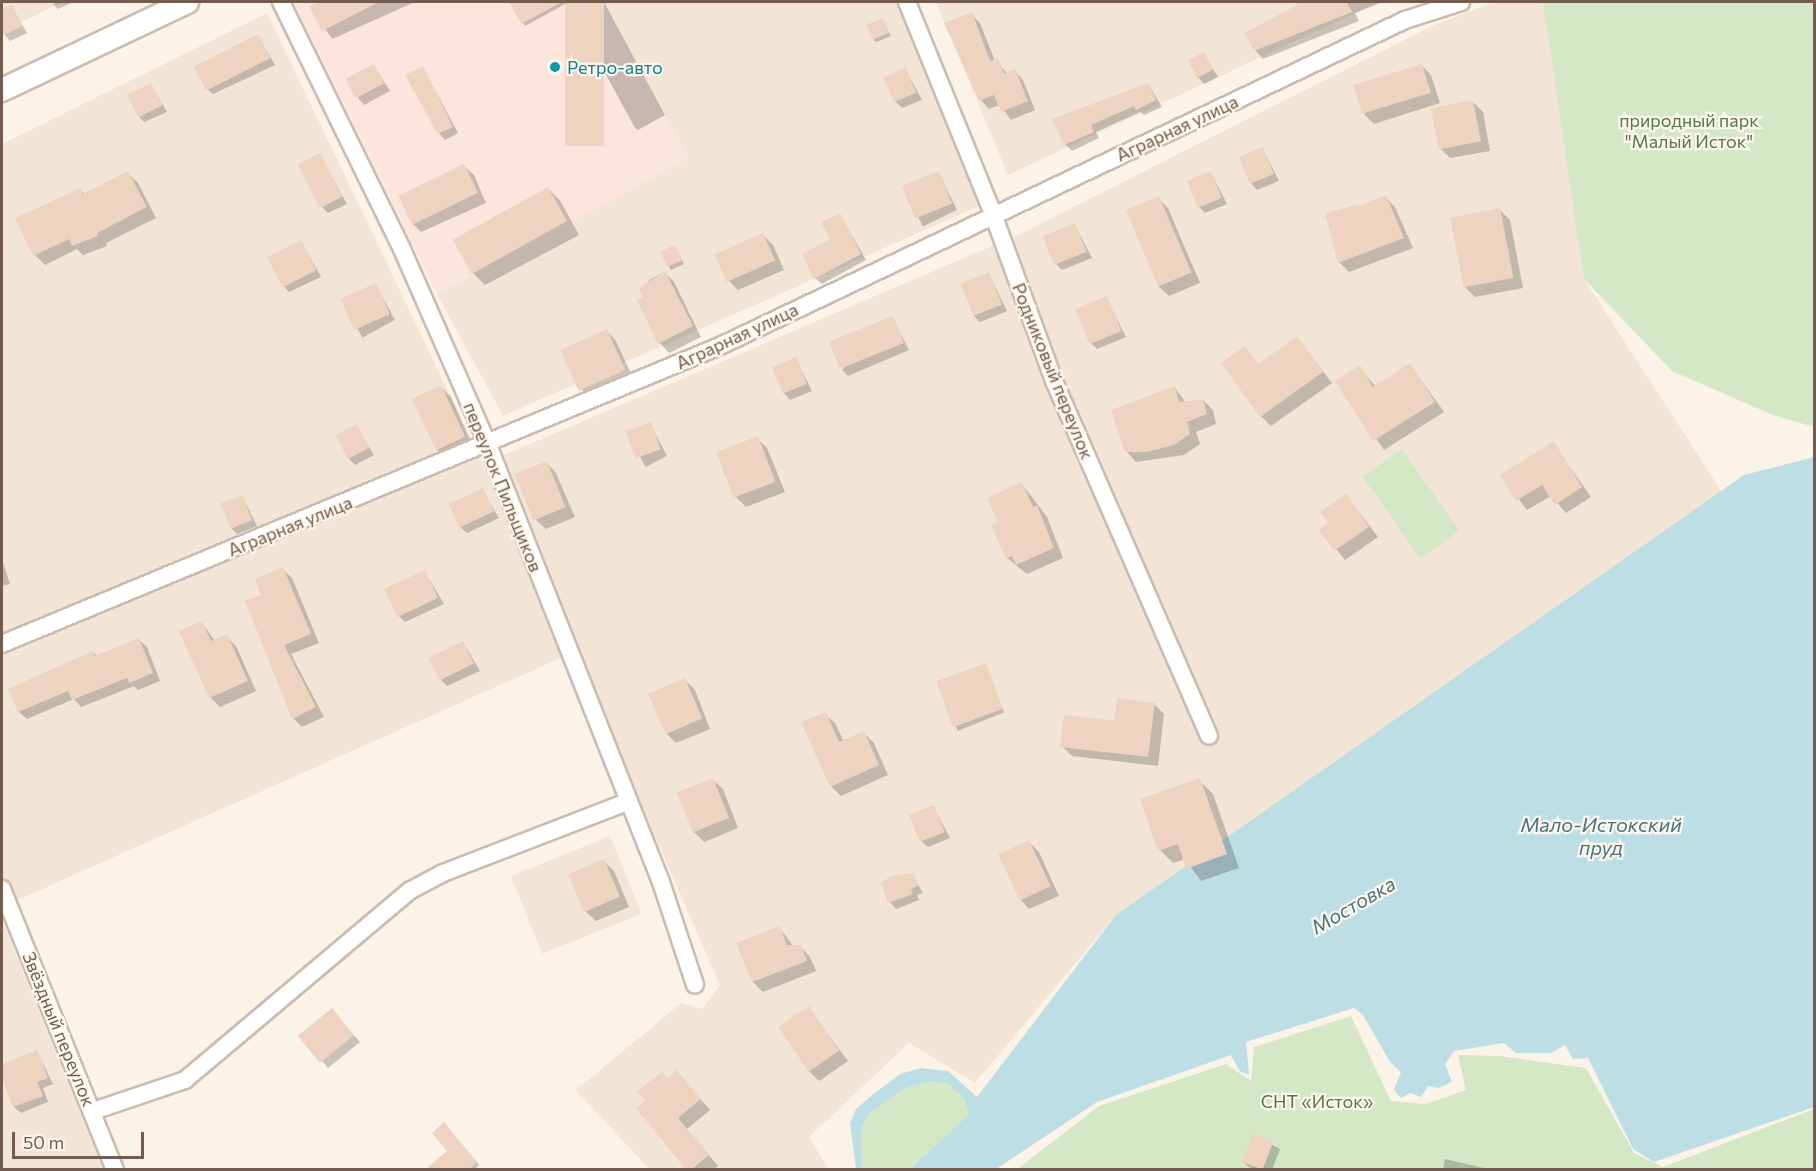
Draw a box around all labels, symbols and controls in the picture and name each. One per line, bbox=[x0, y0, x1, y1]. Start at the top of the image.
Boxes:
place label: Ретро-авто bbox=[567, 56, 663, 78]
marker: Ретро-авто bbox=[548, 60, 562, 74]
street label: Аграрная улица bbox=[1112, 90, 1242, 166]
park label: природный парк "Малый Исток" bbox=[1619, 110, 1759, 152]
street label: Родниковый переулок bbox=[1008, 280, 1098, 462]
street label: Аграрная улица bbox=[672, 298, 802, 374]
street label: переулок Пильщиков bbox=[459, 399, 547, 575]
street label: Аграрная улица bbox=[225, 491, 355, 561]
water label: Мало-Истокский пруд bbox=[1520, 812, 1682, 859]
water label: Мостовка bbox=[1306, 871, 1400, 939]
street label: Звёздный переулок bbox=[18, 949, 100, 1109]
park label: СНТ «Исток» bbox=[1261, 1090, 1373, 1112]
scale bar bbox=[15, 1120, 147, 1158]
text: 50 m bbox=[23, 1131, 64, 1153]

